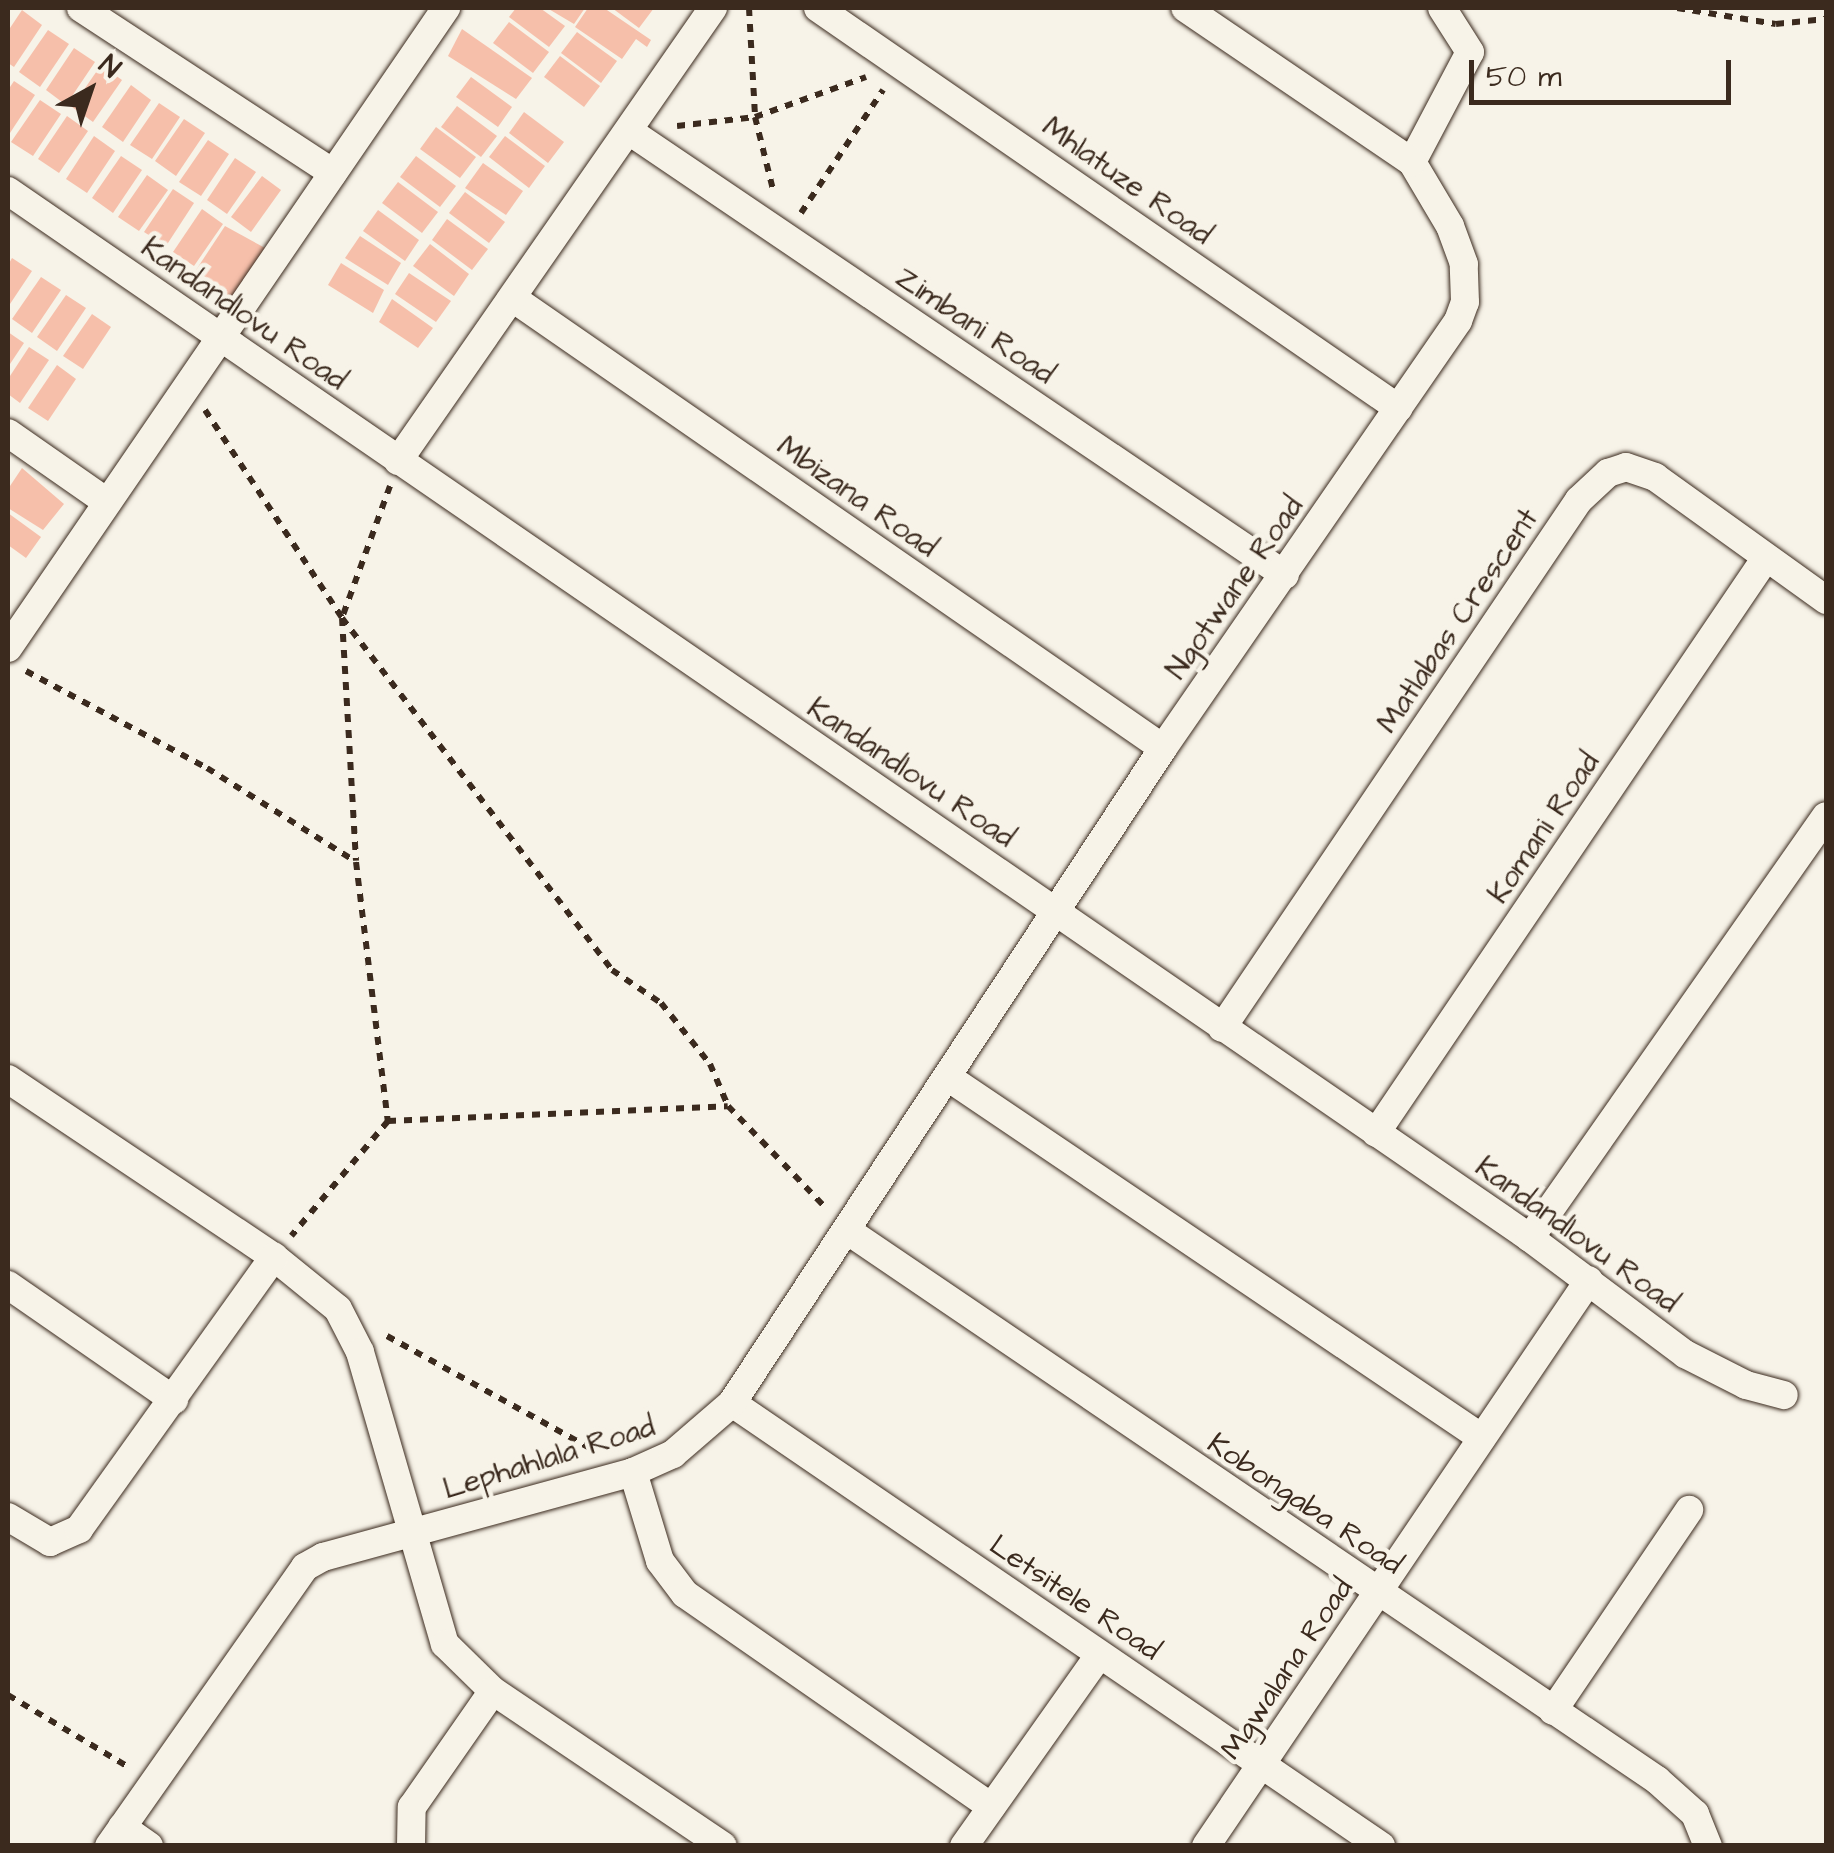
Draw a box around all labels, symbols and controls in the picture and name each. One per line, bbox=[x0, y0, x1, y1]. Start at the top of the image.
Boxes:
north arrow bbox=[40, 40, 140, 140]
scale bar bbox=[1474, 40, 1736, 102]
text: N bbox=[90, 46, 129, 87]
text: 50 m bbox=[1486, 56, 1562, 98]
street label: Mhlatuze Road bbox=[1035, 109, 1219, 253]
street label: Kandandlovu Road bbox=[134, 230, 354, 398]
street label: Zimbani Road bbox=[889, 260, 1061, 392]
street label: Mbizana Road bbox=[770, 428, 944, 566]
street label: Ngotwane Road bbox=[1159, 490, 1311, 686]
street label: Matlabas Crescent bbox=[1370, 502, 1546, 740]
street label: Kandandlovu Road bbox=[800, 690, 1022, 856]
street label: Komani Road bbox=[1480, 746, 1608, 910]
street label: Kandandlovu Road bbox=[1468, 1149, 1686, 1321]
street label: Lephahlala Road bbox=[439, 1409, 659, 1507]
street label: Kobongaba Road bbox=[1201, 1425, 1409, 1583]
street label: Letsitele Road bbox=[982, 1527, 1168, 1669]
street label: Mgwalana Road bbox=[1213, 1571, 1361, 1767]

